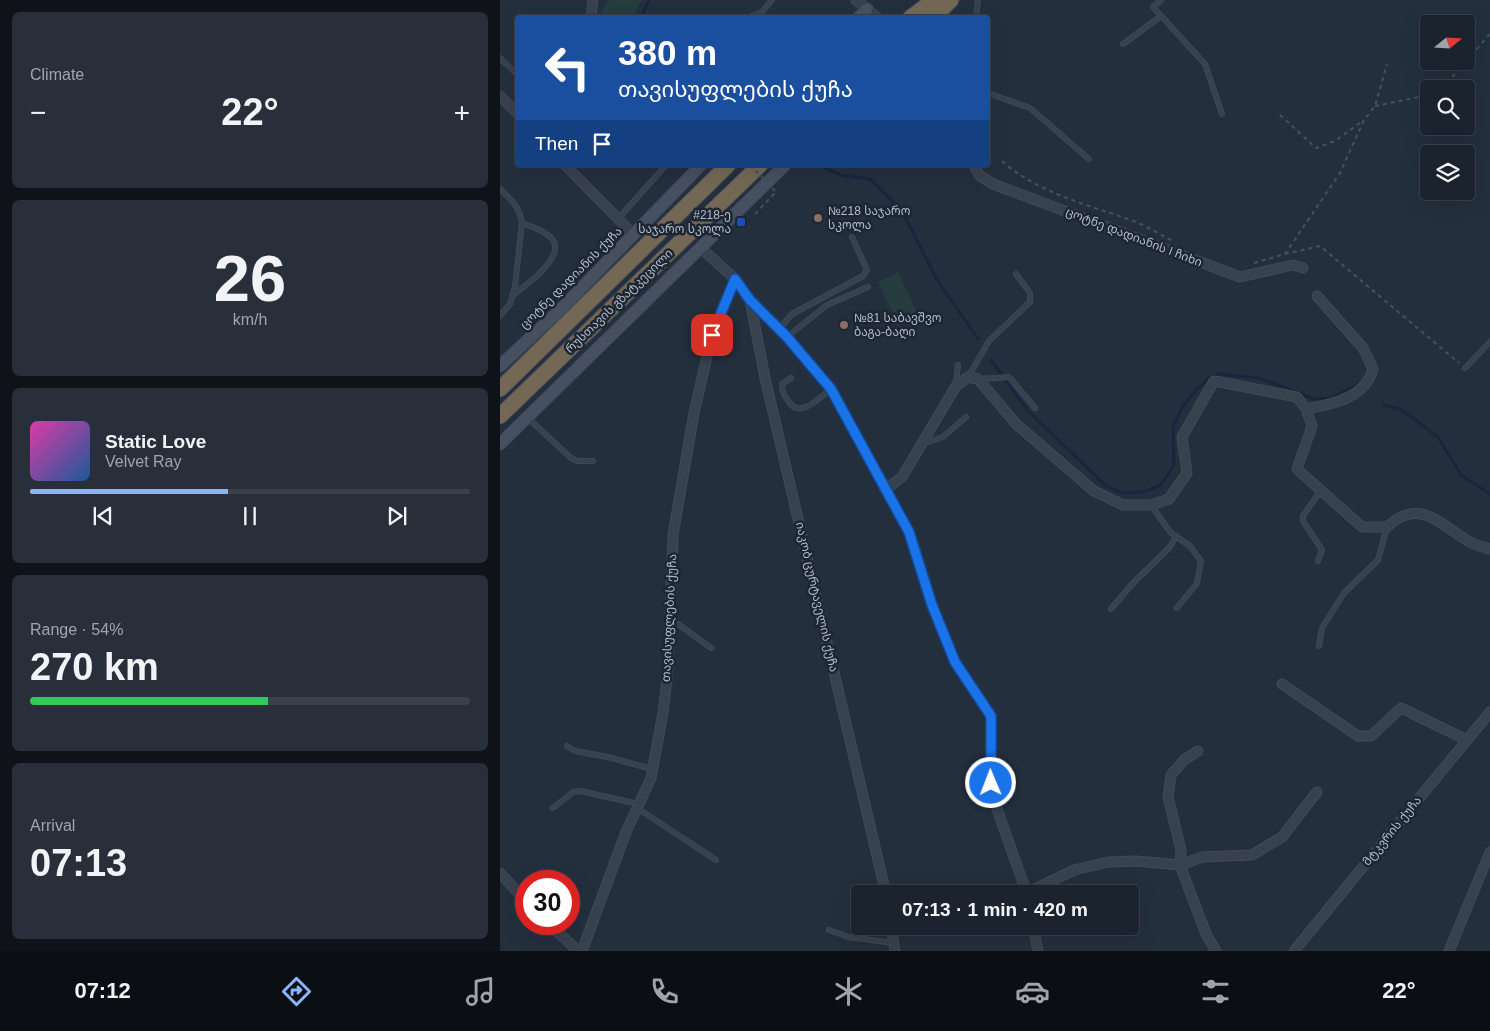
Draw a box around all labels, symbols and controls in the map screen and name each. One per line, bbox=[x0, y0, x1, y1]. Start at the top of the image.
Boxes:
north arrow bbox=[1420, 15, 1475, 70]
map controls bbox=[1420, 15, 1475, 200]
text: 380 m bbox=[618, 33, 717, 72]
icon: left bbox=[535, 35, 600, 100]
text: Climate bbox=[30, 66, 84, 83]
text: თავისუფლების ქუჩა bbox=[618, 77, 853, 102]
button: search bbox=[1420, 80, 1475, 135]
text: 22° bbox=[221, 91, 279, 133]
text: − bbox=[30, 97, 46, 128]
text: + bbox=[454, 97, 470, 128]
icon: arrive bbox=[588, 130, 616, 158]
text: Then bbox=[535, 133, 578, 154]
button: layers bbox=[1420, 145, 1475, 200]
place label: №218 საჯარო სკოლა bbox=[828, 204, 910, 233]
street label: ცოტნე დადიანის I ჩიხი bbox=[1063, 204, 1204, 270]
place label: #218-ე საჯარო სკოლა bbox=[638, 208, 731, 237]
marker: №218 საჯარო სკოლა bbox=[812, 212, 824, 224]
marker: #218-ე საჯარო სკოლა bbox=[735, 216, 747, 228]
street label: ცოტნე დადიანის ქუჩა bbox=[517, 224, 626, 333]
text: 26 bbox=[214, 242, 286, 315]
street label: რუსთავის გზატკეცილი bbox=[562, 246, 676, 357]
text: km/h bbox=[233, 311, 267, 328]
place label: №81 საბავშვო ბაგა-ბაღი bbox=[854, 311, 941, 340]
pin bbox=[691, 314, 733, 356]
marker: №81 საბავშვო ბაგა-ბაღი bbox=[838, 319, 850, 331]
icon: arrive bbox=[698, 321, 726, 349]
text: Static Love bbox=[105, 431, 206, 452]
text: Velvet Ray bbox=[105, 453, 181, 470]
icon: previous bbox=[89, 502, 117, 530]
icon: pause bbox=[236, 502, 264, 530]
icon: next bbox=[383, 502, 411, 530]
street label: იაკობ ცურტაველის ქუჩა bbox=[792, 521, 841, 674]
street label: თავისუფლების ქუჩა bbox=[659, 554, 680, 682]
text: Range · 54% bbox=[30, 621, 123, 638]
text: 270 km bbox=[30, 646, 159, 688]
position arrow bbox=[964, 756, 1016, 808]
street label: მტკვრის ქუჩა bbox=[1360, 794, 1424, 868]
text: Arrival bbox=[30, 817, 75, 834]
text: 07:13 bbox=[30, 842, 127, 884]
speed limit sign: 30 bbox=[515, 870, 580, 935]
text: 07:13 · 1 min · 420 m bbox=[902, 899, 1088, 920]
icon: directions bbox=[279, 974, 314, 1009]
icon: music bbox=[463, 974, 498, 1009]
icon: phone bbox=[647, 974, 682, 1009]
icon: climate bbox=[831, 974, 866, 1009]
icon: car bbox=[1015, 974, 1050, 1009]
icon: filters bbox=[1198, 974, 1233, 1009]
text: 07:12 bbox=[74, 978, 131, 1003]
text: 22° bbox=[1382, 978, 1416, 1003]

